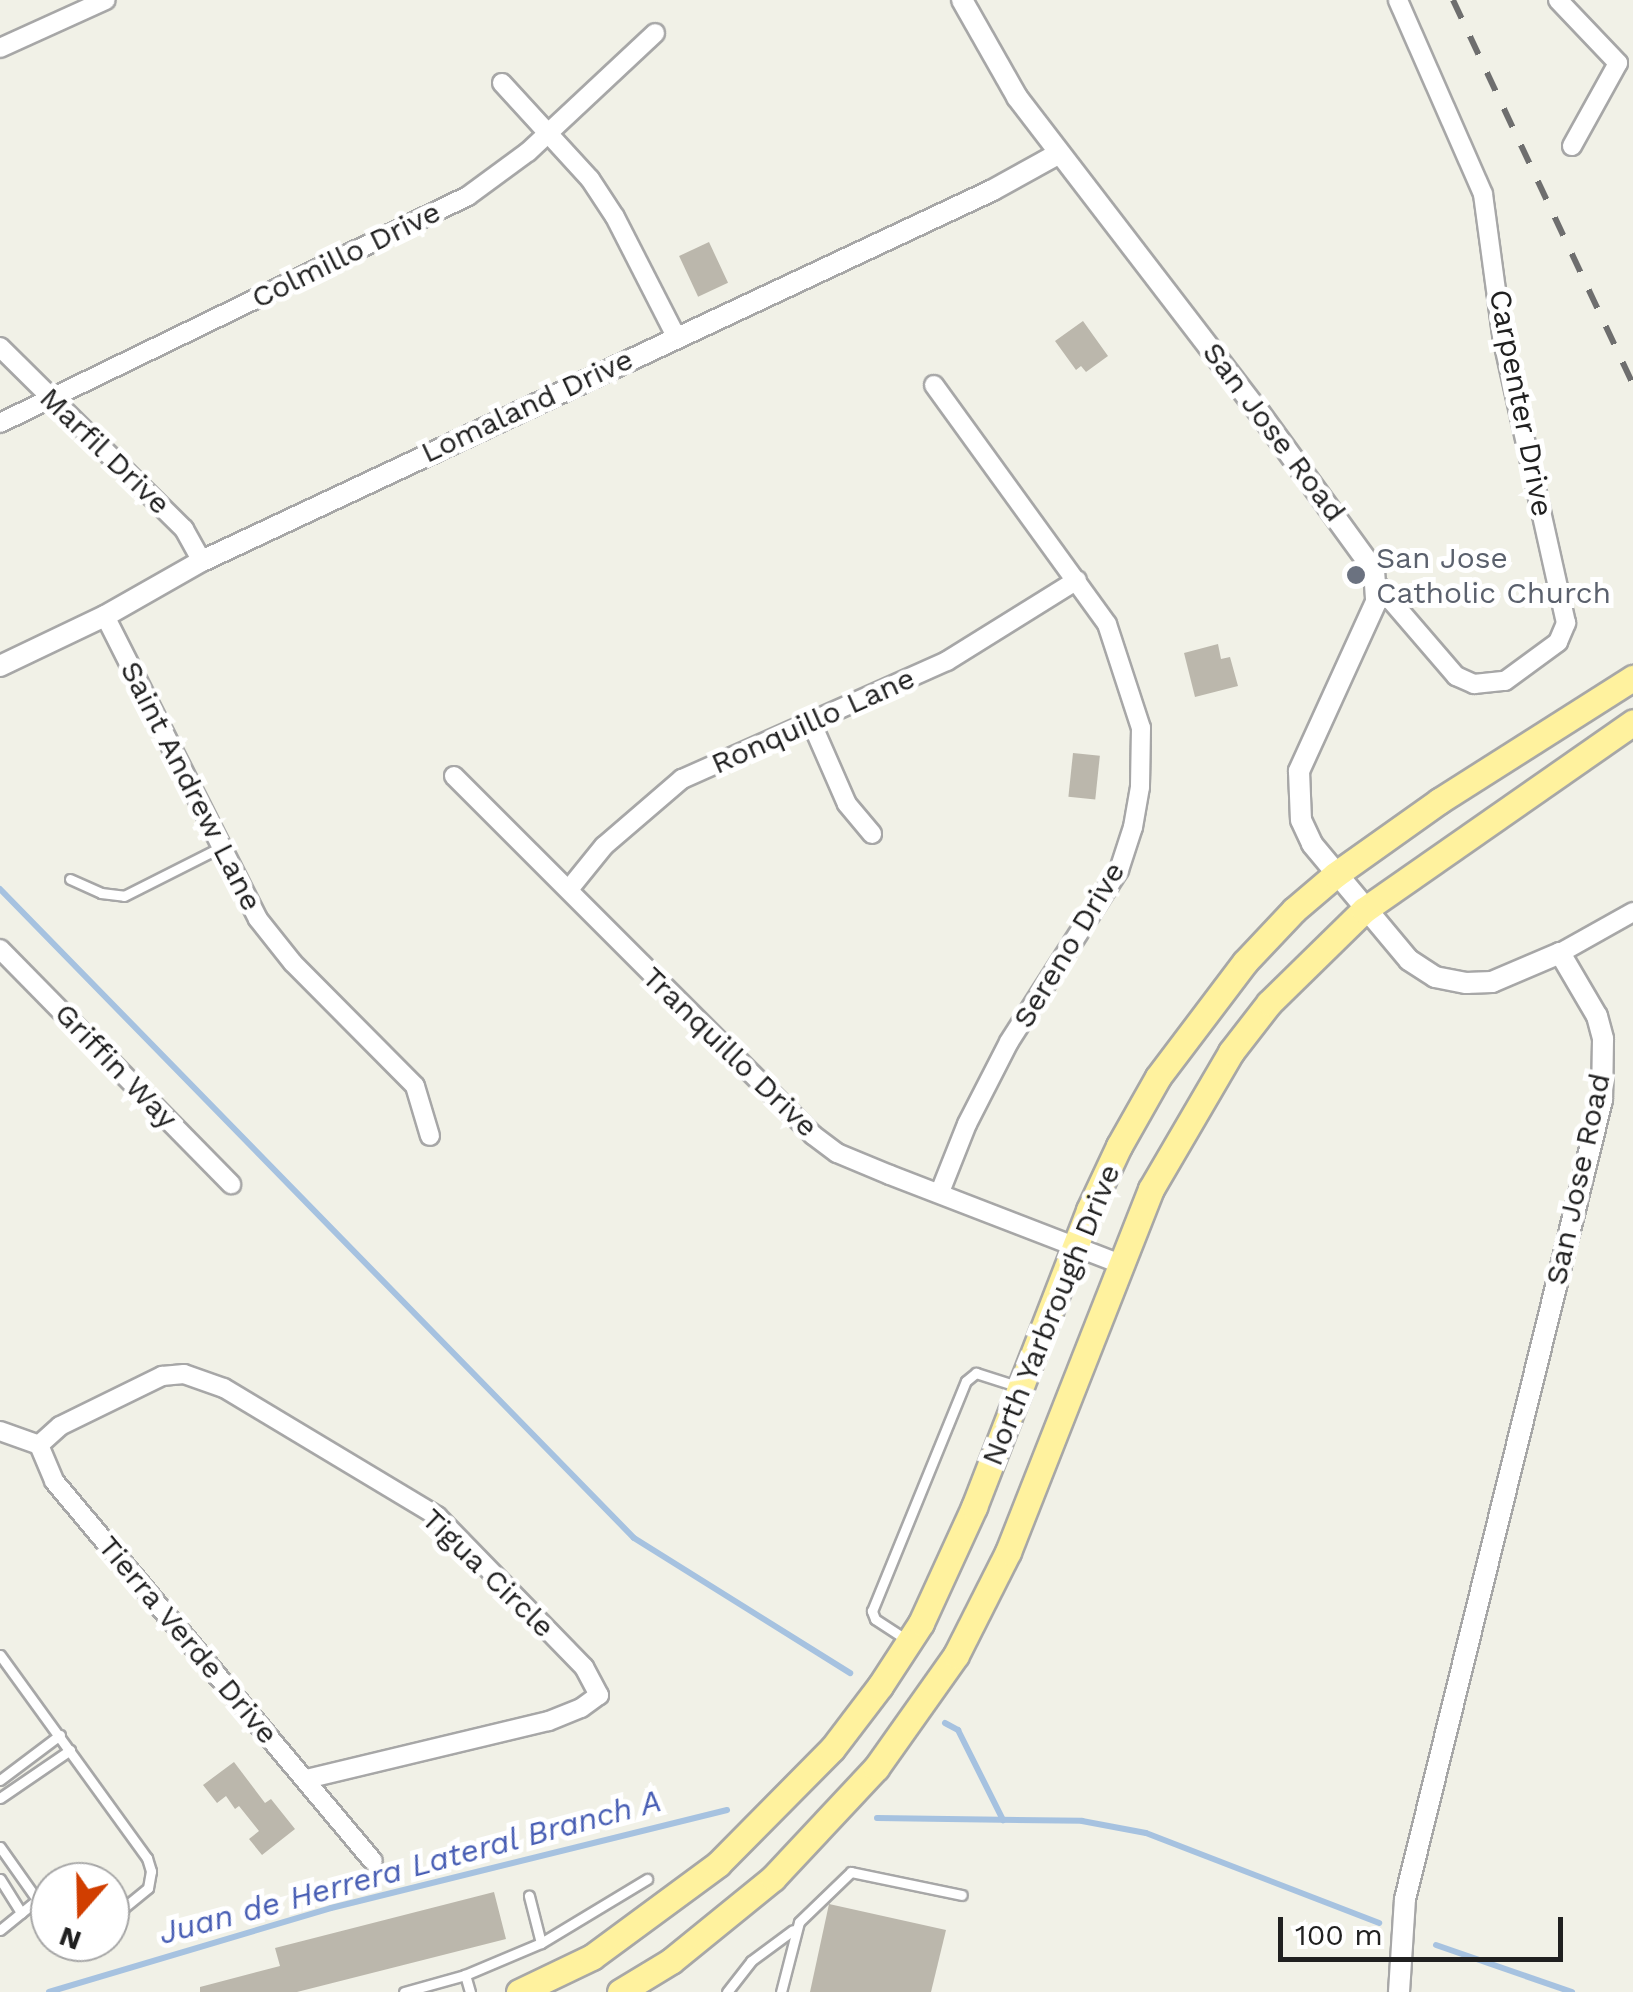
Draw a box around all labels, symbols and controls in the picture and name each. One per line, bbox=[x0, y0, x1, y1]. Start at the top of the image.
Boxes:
street label: Colmillo Drive bbox=[246, 194, 446, 316]
street label: Carpenter Drive bbox=[1481, 286, 1561, 520]
street label: San Jose Road bbox=[1195, 335, 1353, 529]
street label: Lomaland Drive bbox=[415, 341, 639, 471]
street label: Marfil Drive bbox=[32, 380, 178, 522]
place label: San Jose Catholic Church bbox=[1376, 540, 1611, 610]
marker: San Jose Catholic Church bbox=[1345, 564, 1367, 586]
street label: Saint Andrew Lane bbox=[112, 654, 270, 918]
street label: Ronquillo Lane bbox=[706, 660, 920, 782]
street label: Sereno Drive bbox=[1005, 856, 1133, 1034]
street label: Tranquillo Drive bbox=[635, 959, 825, 1145]
street label: Griffin Way bbox=[47, 995, 185, 1137]
street label: San Jose Road bbox=[1538, 1070, 1618, 1288]
street label: North Yarbrough Drive bbox=[974, 1159, 1128, 1471]
street label: Tigua Circle bbox=[414, 1501, 562, 1645]
street label: Tierra Verde Drive bbox=[90, 1528, 286, 1752]
water label: Juan de Herrera Lateral Branch A bbox=[153, 1781, 667, 1953]
north arrow bbox=[30, 1862, 130, 1962]
scale bar bbox=[1283, 1897, 1568, 1959]
text: 100 m bbox=[1295, 1917, 1383, 1952]
text: N bbox=[55, 1920, 86, 1958]

